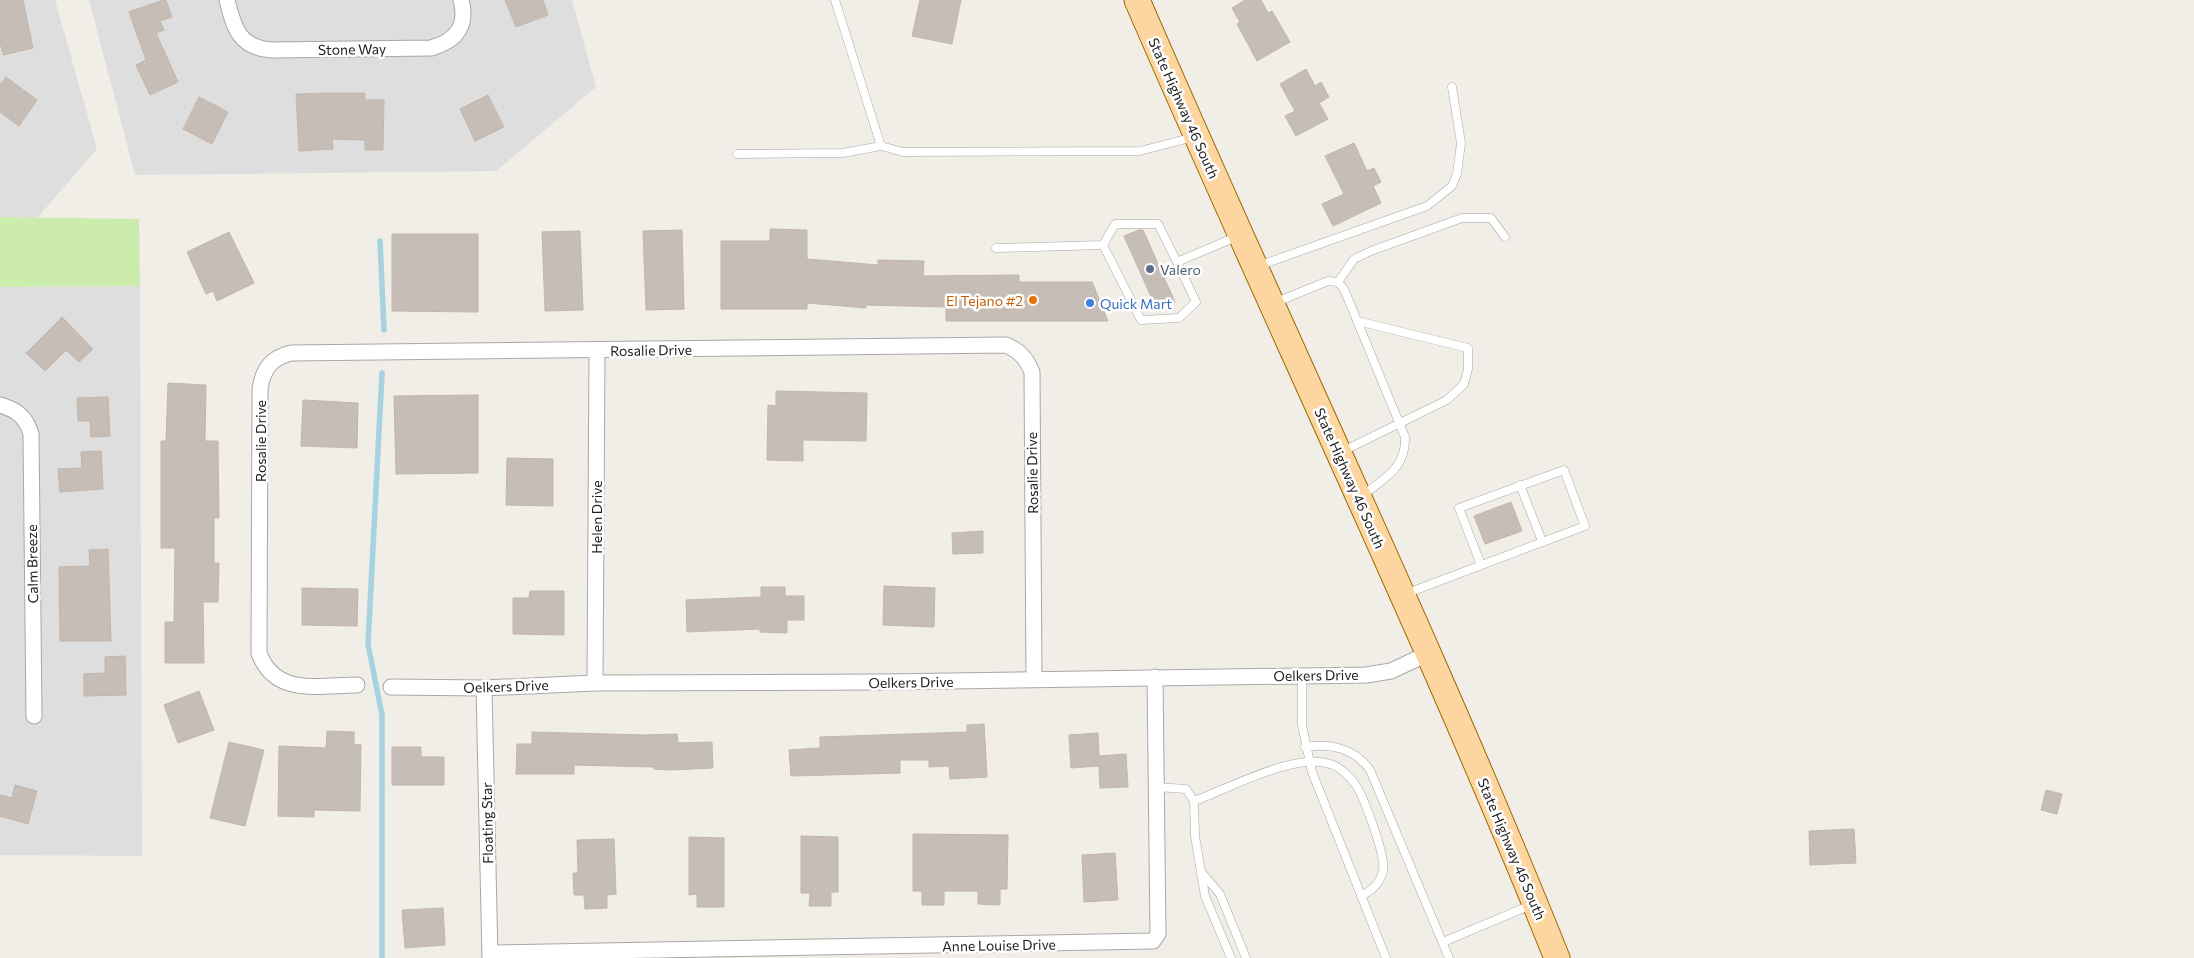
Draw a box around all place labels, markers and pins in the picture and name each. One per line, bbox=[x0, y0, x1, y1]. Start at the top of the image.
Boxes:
place label: Valero bbox=[1160, 261, 1201, 278]
marker: Valero bbox=[1144, 263, 1156, 275]
place label: El Tejano #2 bbox=[946, 292, 1023, 309]
marker: El Tejano #2 bbox=[1027, 294, 1039, 306]
place label: Quick Mart bbox=[1100, 295, 1172, 312]
marker: Quick Mart bbox=[1084, 297, 1096, 309]

